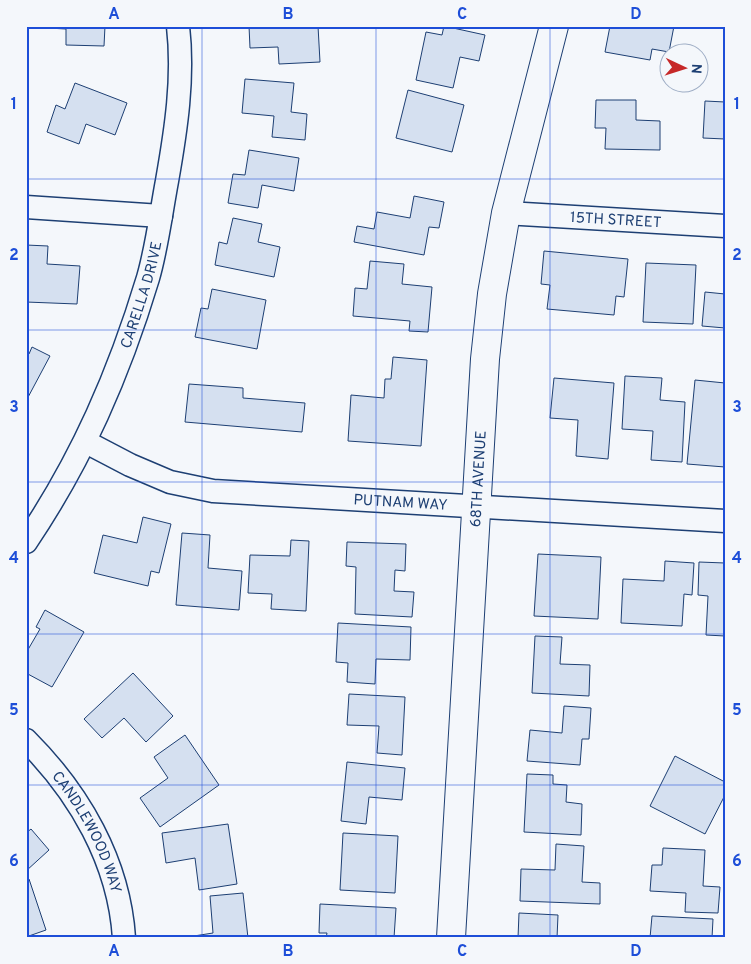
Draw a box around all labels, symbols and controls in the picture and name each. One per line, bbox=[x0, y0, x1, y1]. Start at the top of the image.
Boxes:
text: A bbox=[108, 5, 120, 25]
text: B bbox=[282, 5, 294, 25]
text: C bbox=[457, 5, 467, 25]
text: D bbox=[630, 5, 642, 25]
north arrow bbox=[658, 42, 708, 92]
text: N bbox=[687, 63, 704, 74]
text: 1 bbox=[11, 95, 17, 115]
text: 1 bbox=[734, 95, 740, 115]
street label: 15TH STREET bbox=[570, 209, 662, 233]
street label: CARELLA DRIVE bbox=[117, 240, 167, 352]
text: 2 bbox=[9, 246, 19, 266]
text: 2 bbox=[732, 246, 742, 266]
text: 3 bbox=[9, 398, 19, 418]
text: 3 bbox=[732, 398, 742, 418]
street label: 68TH AVENUE bbox=[467, 430, 492, 528]
street label: PUTNAM WAY bbox=[353, 491, 449, 516]
text: 4 bbox=[9, 549, 19, 569]
text: 4 bbox=[732, 549, 742, 569]
text: 5 bbox=[9, 701, 19, 721]
text: 5 bbox=[732, 701, 742, 721]
street label: CANDLEWOOD WAY bbox=[47, 768, 125, 896]
text: 6 bbox=[9, 852, 19, 872]
text: 6 bbox=[732, 852, 742, 872]
text: A bbox=[108, 942, 120, 962]
text: B bbox=[282, 942, 294, 962]
text: C bbox=[457, 942, 467, 962]
text: D bbox=[630, 942, 642, 962]

